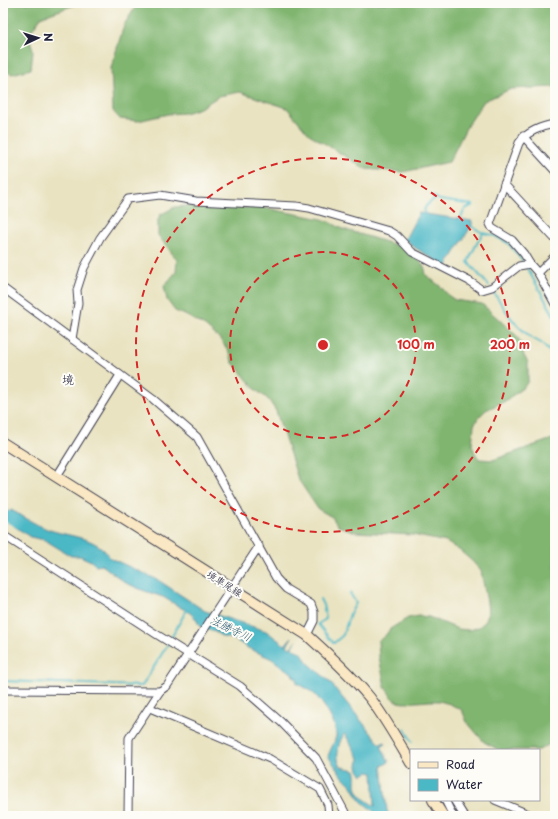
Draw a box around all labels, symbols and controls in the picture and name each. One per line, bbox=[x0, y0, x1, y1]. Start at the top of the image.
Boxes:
north arrow bbox=[18, 18, 58, 58]
text: N bbox=[40, 32, 57, 42]
text: 100 m bbox=[397, 335, 435, 353]
text: 200 m bbox=[490, 335, 530, 353]
centre of rings bbox=[316, 338, 330, 352]
district label: 境 bbox=[62, 370, 74, 388]
street label: 境車尾線 bbox=[204, 566, 246, 600]
water label: 法勝寺川 bbox=[208, 611, 254, 645]
legend bbox=[410, 749, 540, 801]
text: Road bbox=[446, 755, 475, 773]
text: Water bbox=[446, 775, 483, 793]

